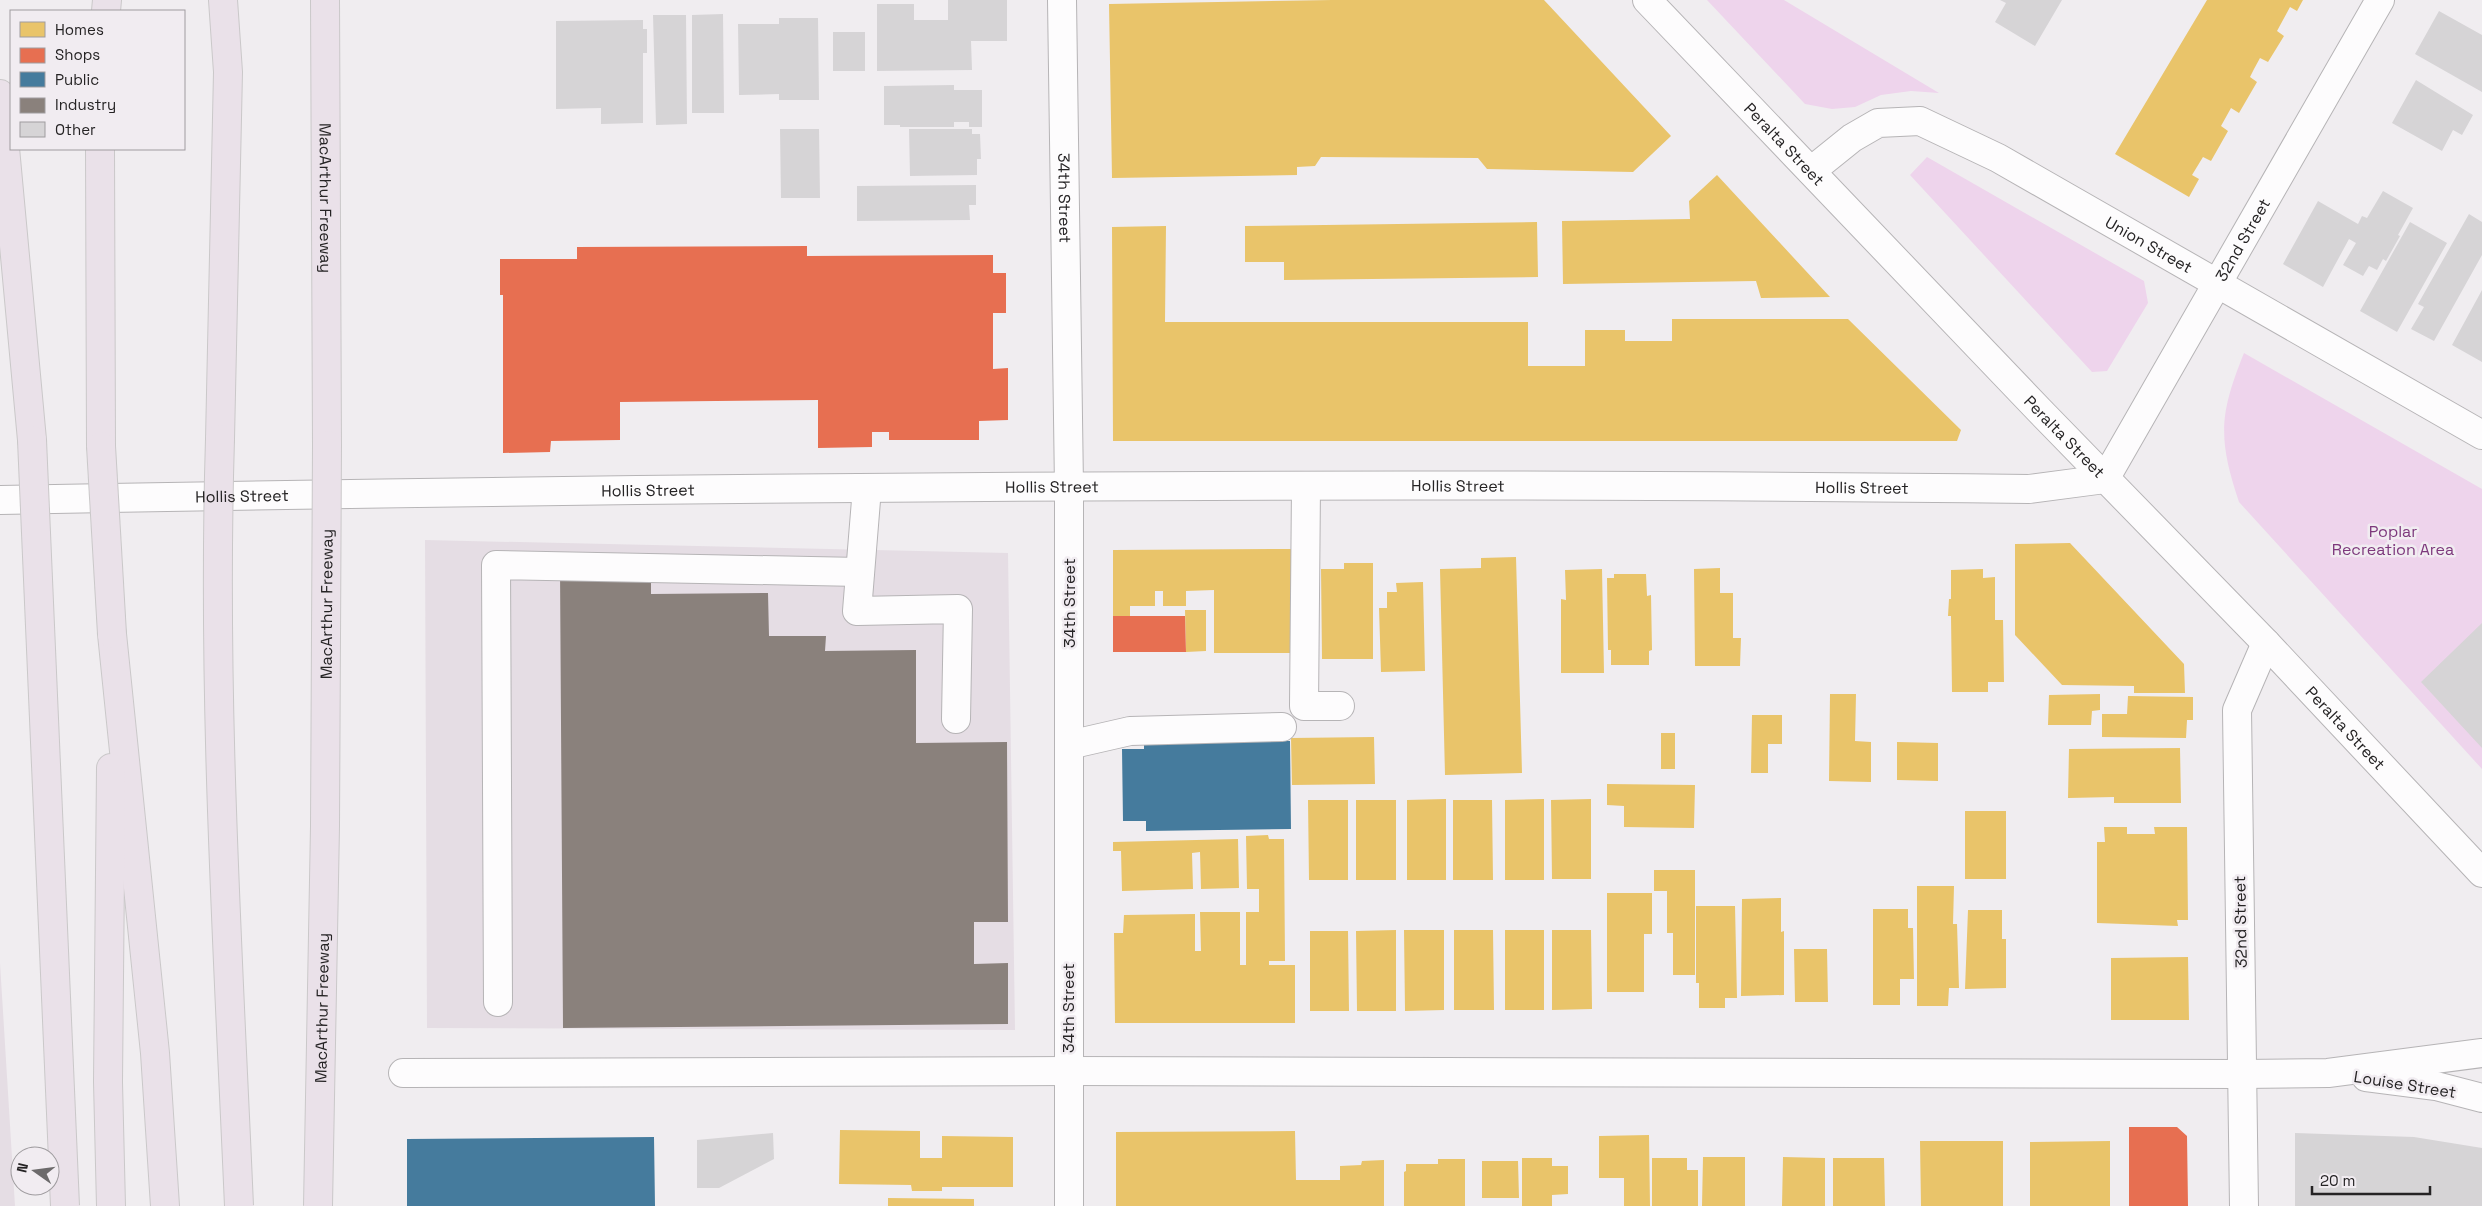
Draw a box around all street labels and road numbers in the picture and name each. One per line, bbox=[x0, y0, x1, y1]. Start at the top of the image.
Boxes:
street label: Peralta Street bbox=[1739, 98, 1829, 190]
street label: MacArthur Freeway bbox=[315, 123, 336, 273]
street label: 34th Street bbox=[1053, 153, 1075, 243]
street label: 32nd Street bbox=[2211, 195, 2275, 285]
street label: Union Street bbox=[2101, 212, 2196, 278]
street label: Peralta Street bbox=[2019, 391, 2109, 482]
street label: Hollis Street bbox=[1411, 475, 1505, 496]
street label: Hollis Street bbox=[1005, 476, 1099, 498]
street label: Hollis Street bbox=[1815, 477, 1909, 499]
street label: Hollis Street bbox=[601, 479, 695, 501]
street label: Hollis Street bbox=[195, 485, 289, 507]
street label: MacArthur Freeway bbox=[316, 529, 338, 679]
street label: 34th Street bbox=[1059, 558, 1080, 648]
street label: Peralta Street bbox=[2301, 682, 2390, 775]
street label: 32nd Street bbox=[2229, 876, 2252, 968]
street label: MacArthur Freeway bbox=[310, 933, 334, 1083]
street label: 34th Street bbox=[1058, 963, 1079, 1053]
street label: Louise Street bbox=[2352, 1066, 2458, 1103]

